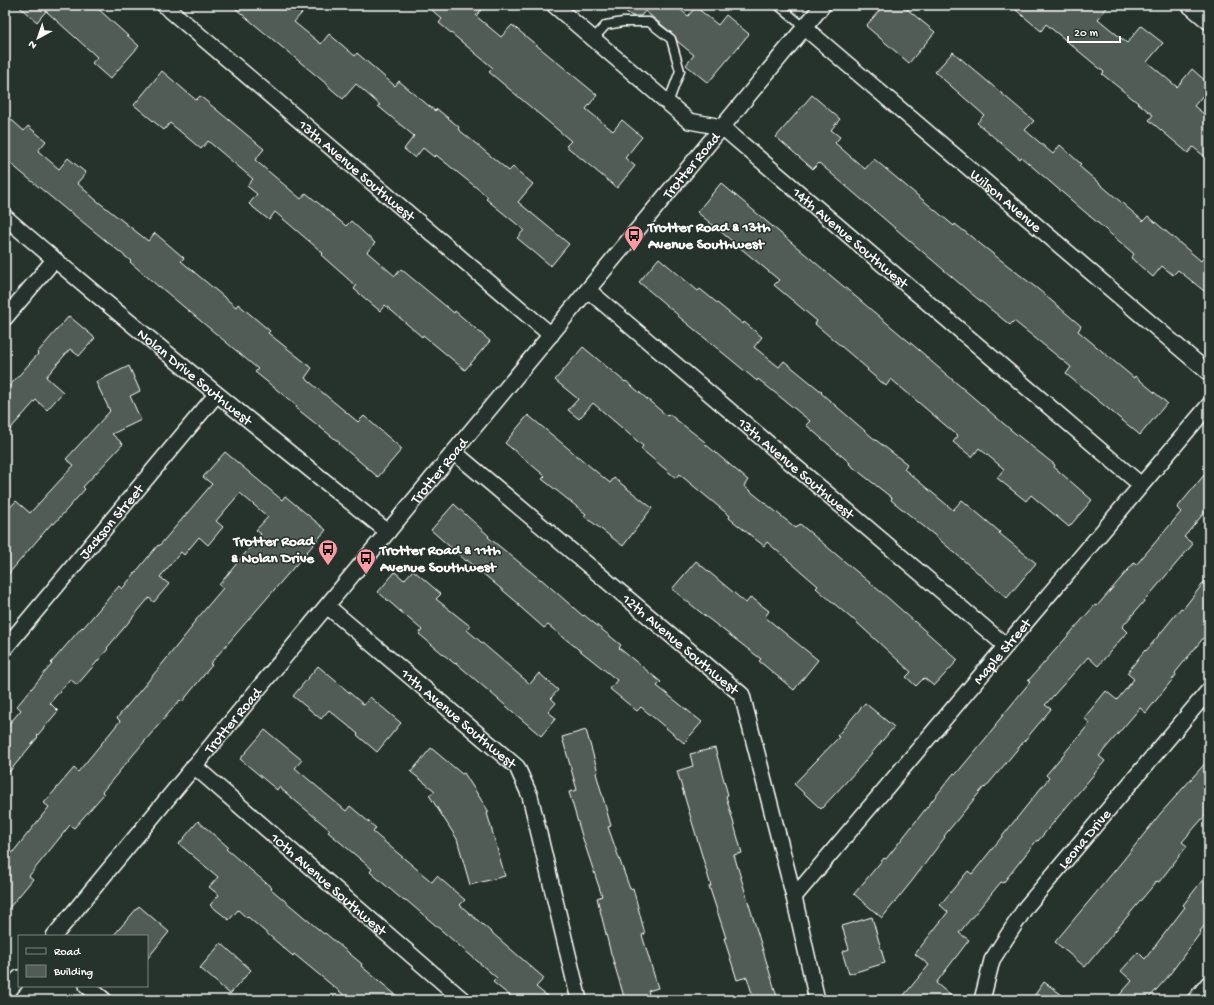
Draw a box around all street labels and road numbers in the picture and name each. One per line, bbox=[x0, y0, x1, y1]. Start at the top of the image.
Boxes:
street label: 13th Avenue Southwest bbox=[293, 116, 419, 227]
street label: Trotter Road bbox=[659, 129, 726, 204]
street label: Wilson Avenue bbox=[966, 166, 1045, 237]
street label: 14th Avenue Southwest bbox=[787, 183, 913, 294]
street label: Nolan Drive Southwest bbox=[133, 325, 256, 431]
street label: 13th Avenue Southwest bbox=[733, 414, 859, 525]
street label: Trotter Road bbox=[407, 434, 474, 509]
street label: Jackson Street bbox=[76, 480, 150, 564]
street label: 12th Avenue Southwest bbox=[617, 590, 743, 701]
street label: Maple Street bbox=[970, 614, 1037, 689]
street label: 11th Avenue Southwest bbox=[396, 665, 520, 775]
street label: Trotter Road bbox=[201, 684, 267, 759]
street label: Leona Drive bbox=[1055, 806, 1116, 873]
street label: 10th Avenue Southwest bbox=[265, 829, 391, 942]

